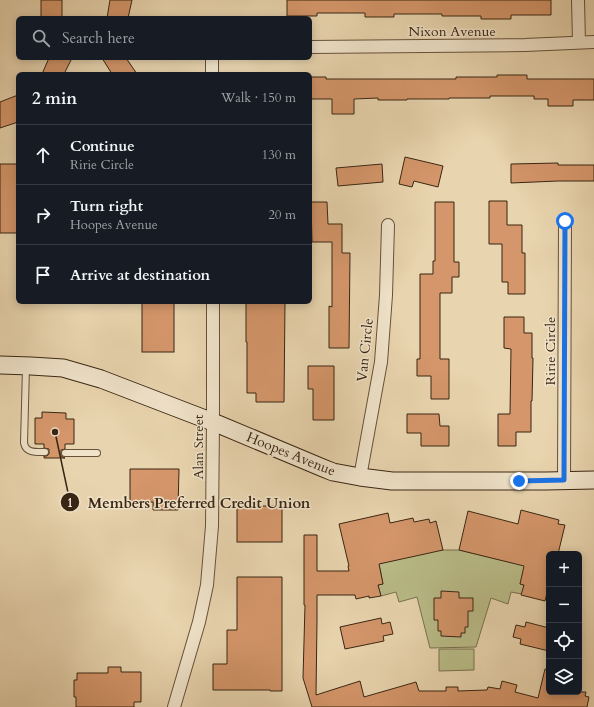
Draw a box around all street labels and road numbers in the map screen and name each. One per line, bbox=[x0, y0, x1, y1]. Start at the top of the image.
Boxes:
street label: Nixon Avenue bbox=[408, 22, 496, 41]
street label: Van Circle bbox=[352, 317, 378, 383]
street label: Ririe Circle bbox=[541, 317, 560, 385]
street label: Alan Street bbox=[189, 414, 208, 479]
street label: Hoopes Avenue bbox=[244, 427, 338, 481]

